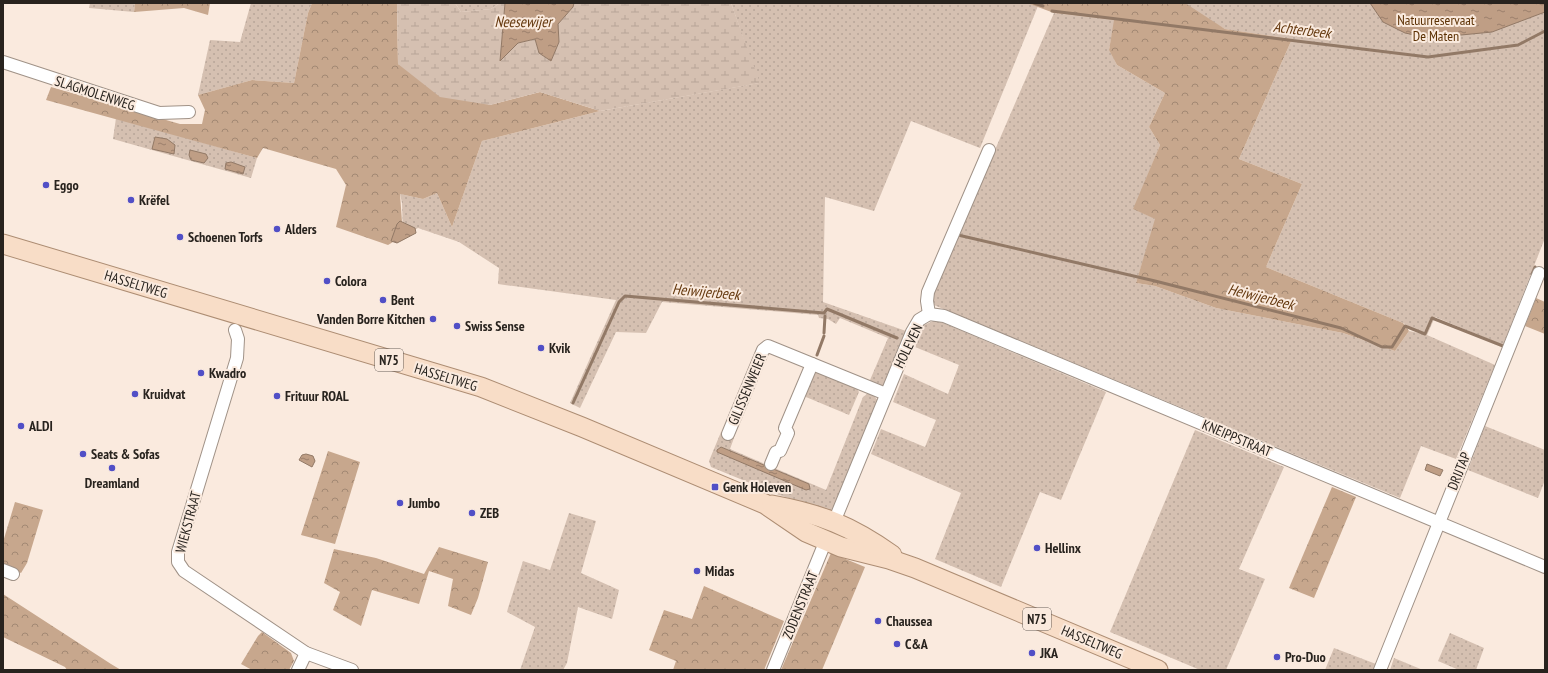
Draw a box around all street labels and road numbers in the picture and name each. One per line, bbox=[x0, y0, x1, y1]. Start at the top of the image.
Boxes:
street label: SLAGMOLENWEG bbox=[53, 72, 138, 114]
street label: HASSELTWEG bbox=[102, 266, 170, 302]
street label: HOLEVEN bbox=[890, 321, 926, 371]
road number: N75 bbox=[375, 349, 403, 371]
street label: GILISSENWEIER bbox=[724, 350, 770, 428]
street label: HASSELTWEG bbox=[412, 359, 480, 395]
street label: KNEIPPSTRAAT bbox=[1200, 415, 1275, 461]
street label: DRIJTAP bbox=[1443, 449, 1475, 493]
street label: WIEKSTRAAT bbox=[171, 489, 205, 555]
street label: ZODENSTRAAT bbox=[778, 568, 822, 642]
road number: N75 bbox=[1023, 608, 1051, 630]
street label: HASSELTWEG bbox=[1059, 621, 1126, 663]

